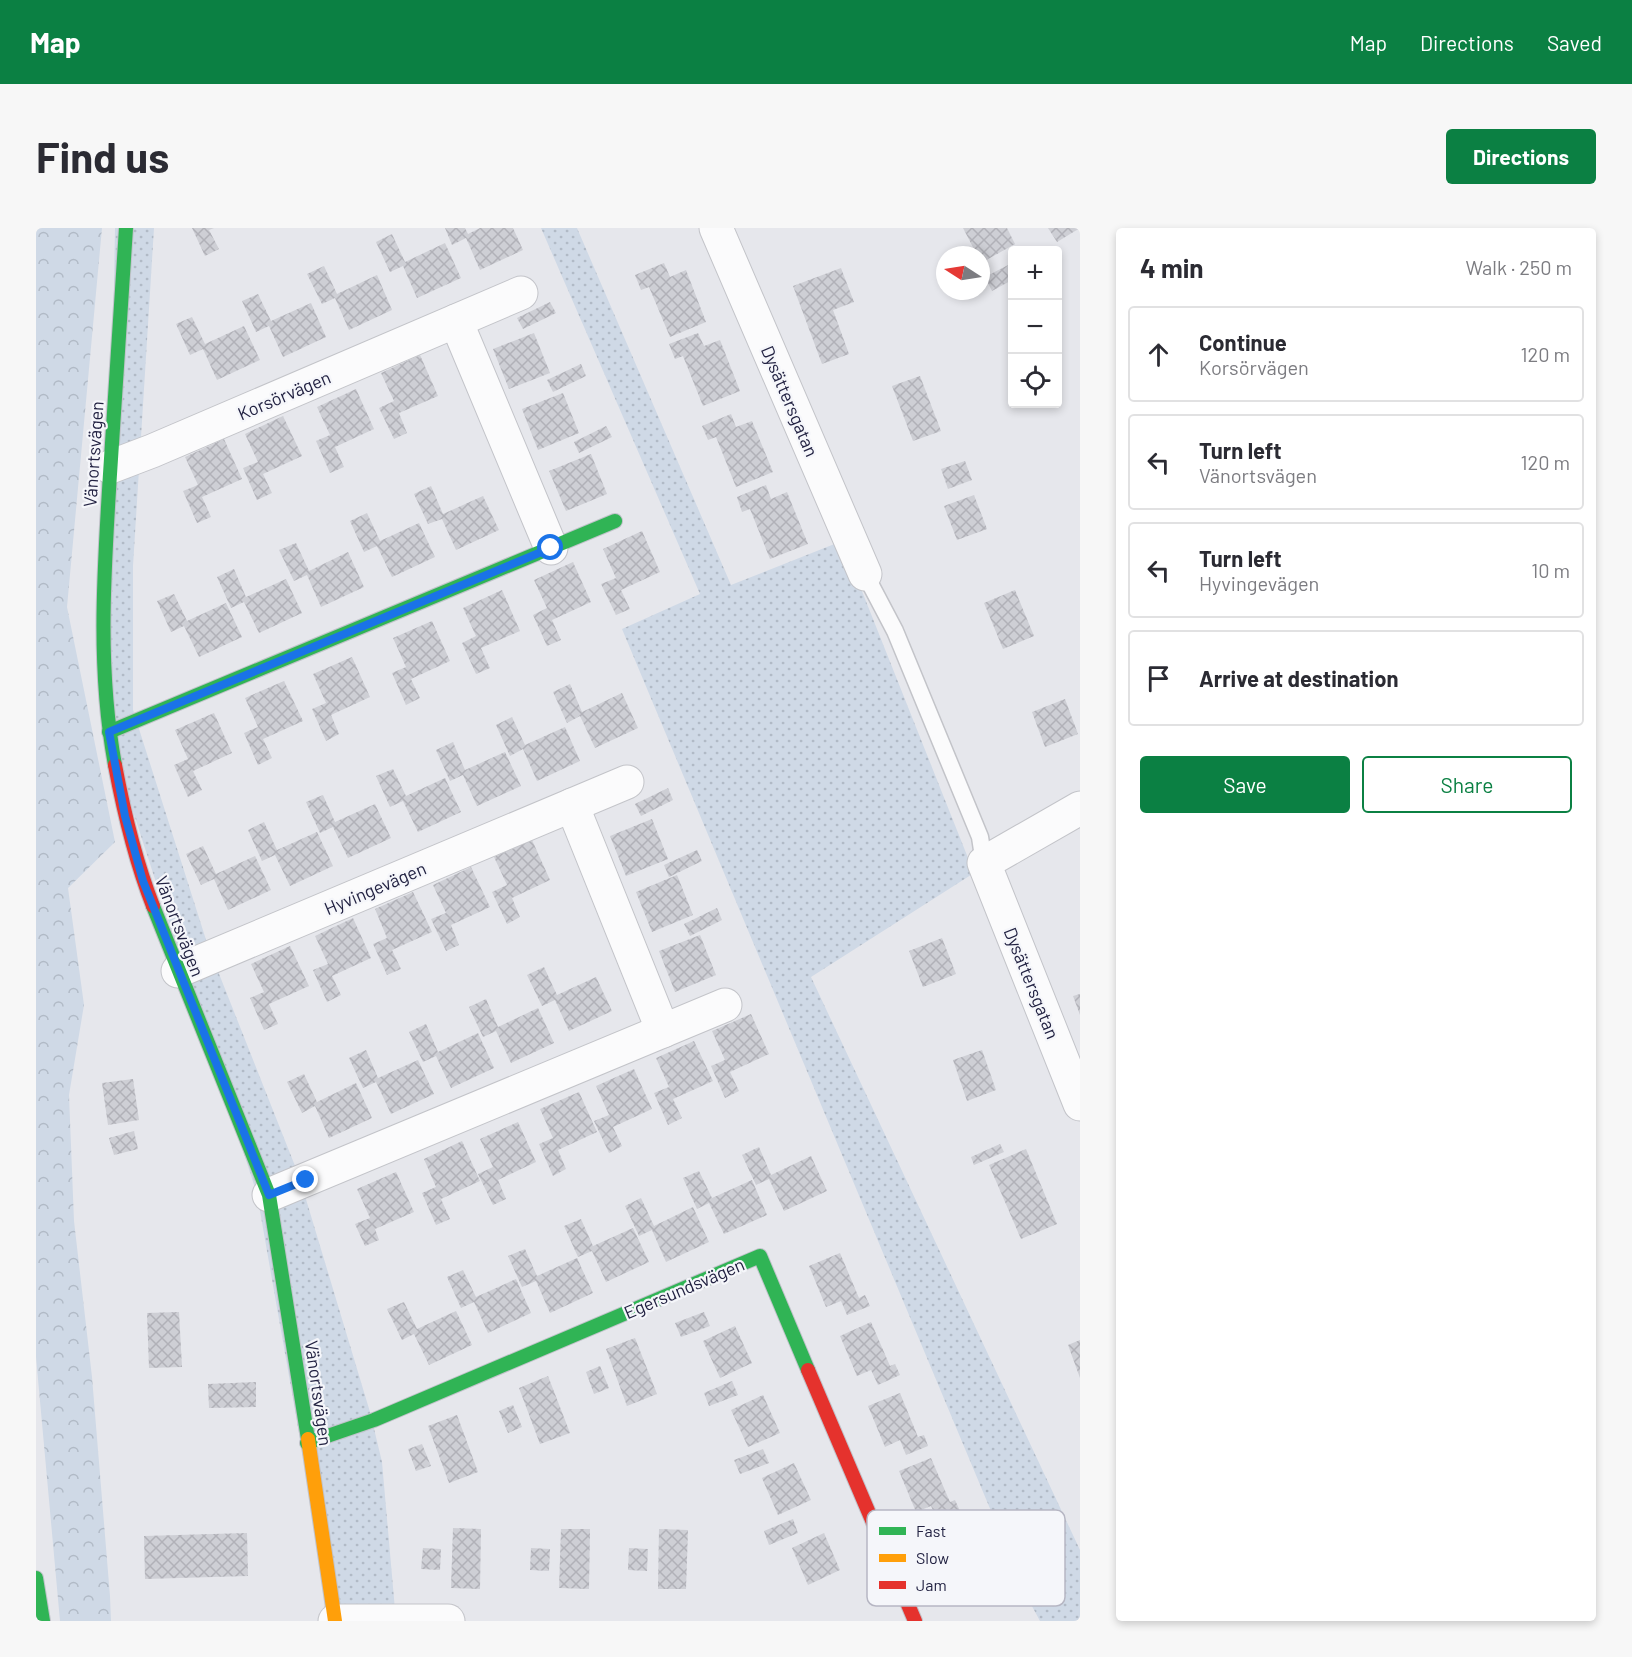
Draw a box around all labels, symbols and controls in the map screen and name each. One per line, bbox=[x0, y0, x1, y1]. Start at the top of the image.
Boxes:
text: Map bbox=[30, 25, 81, 59]
text: Map bbox=[1350, 30, 1387, 55]
text: Directions bbox=[1420, 30, 1514, 55]
text: Saved bbox=[1547, 30, 1602, 55]
button: Directions bbox=[1446, 129, 1596, 184]
text: Find us bbox=[36, 131, 169, 181]
north arrow bbox=[936, 246, 990, 300]
map controls bbox=[1008, 246, 1062, 408]
button: + bbox=[1008, 246, 1062, 300]
text: 4 min bbox=[1140, 252, 1204, 283]
text: Walk · 250 m bbox=[1466, 255, 1572, 279]
button: − bbox=[1008, 300, 1062, 354]
text: Continue bbox=[1199, 329, 1287, 355]
icon: ahead bbox=[1142, 338, 1175, 371]
street label: Dysättersgatan bbox=[757, 342, 823, 460]
text: 120 m bbox=[1520, 342, 1570, 366]
button: locate bbox=[1008, 354, 1062, 408]
text: Korsörvägen bbox=[1199, 355, 1309, 379]
street label: Korsörvägen bbox=[234, 366, 334, 424]
street label: Vänortsvägen bbox=[78, 400, 108, 508]
text: Turn left bbox=[1199, 437, 1282, 463]
icon: left bbox=[1142, 446, 1175, 479]
text: 120 m bbox=[1520, 450, 1570, 474]
text: Vänortsvägen bbox=[1199, 463, 1317, 487]
route start bbox=[537, 534, 563, 560]
text: Turn left bbox=[1199, 545, 1282, 571]
icon: left bbox=[1142, 554, 1175, 587]
text: 10 m bbox=[1531, 558, 1570, 582]
text: Hyvingevägen bbox=[1199, 571, 1319, 595]
icon: arrive bbox=[1142, 662, 1175, 695]
text: Arrive at destination bbox=[1199, 665, 1398, 691]
button: Save bbox=[1140, 756, 1350, 813]
button: Share bbox=[1362, 756, 1572, 813]
street label: Hyvingevägen bbox=[321, 857, 429, 919]
street label: Vänortsvägen bbox=[151, 872, 209, 980]
street label: Dysättersgatan bbox=[1000, 924, 1064, 1042]
route end bbox=[292, 1166, 318, 1192]
street label: Egersundsvägen bbox=[620, 1253, 748, 1323]
street label: Vänortsvägen bbox=[301, 1339, 337, 1447]
legend bbox=[867, 1510, 1065, 1606]
text: Fast bbox=[916, 1521, 946, 1540]
text: Slow bbox=[916, 1548, 949, 1567]
text: Jam bbox=[916, 1575, 947, 1594]

